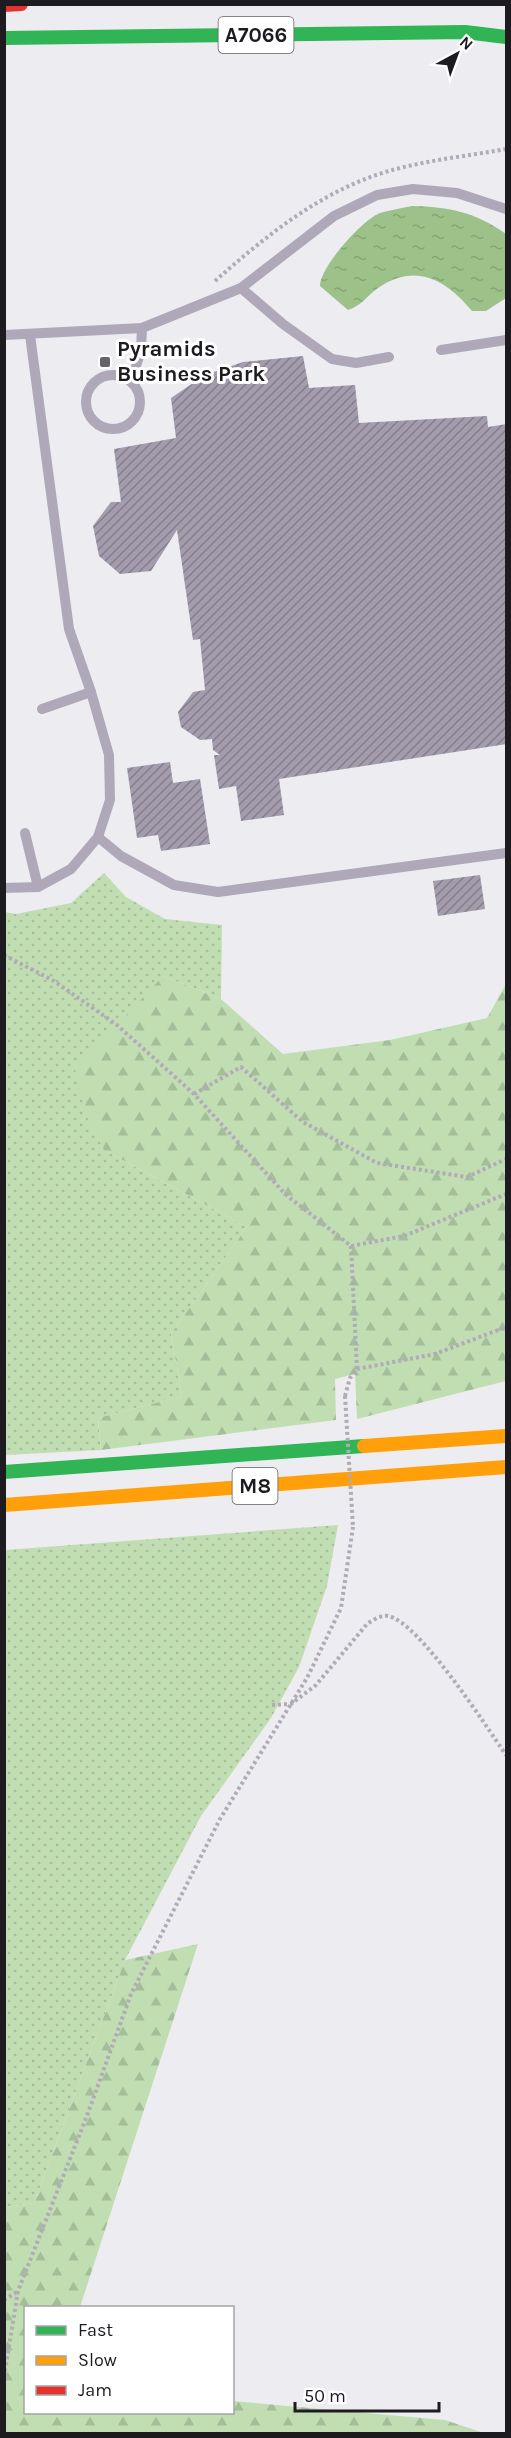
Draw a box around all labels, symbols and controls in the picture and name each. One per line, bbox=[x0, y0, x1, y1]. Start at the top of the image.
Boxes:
road number: A7066 bbox=[218, 17, 294, 53]
north arrow bbox=[427, 24, 487, 84]
text: N bbox=[456, 32, 477, 54]
place label: Pyramids Business Park bbox=[117, 336, 265, 387]
marker: Pyramids Business Park bbox=[98, 355, 112, 369]
road number: M8 bbox=[232, 1468, 278, 1504]
legend bbox=[24, 2306, 234, 2414]
text: Fast bbox=[78, 2319, 113, 2341]
text: Slow bbox=[78, 2349, 117, 2371]
scale bar bbox=[295, 2375, 439, 2413]
text: Jam bbox=[78, 2379, 112, 2401]
text: 50 m bbox=[304, 2385, 346, 2407]

